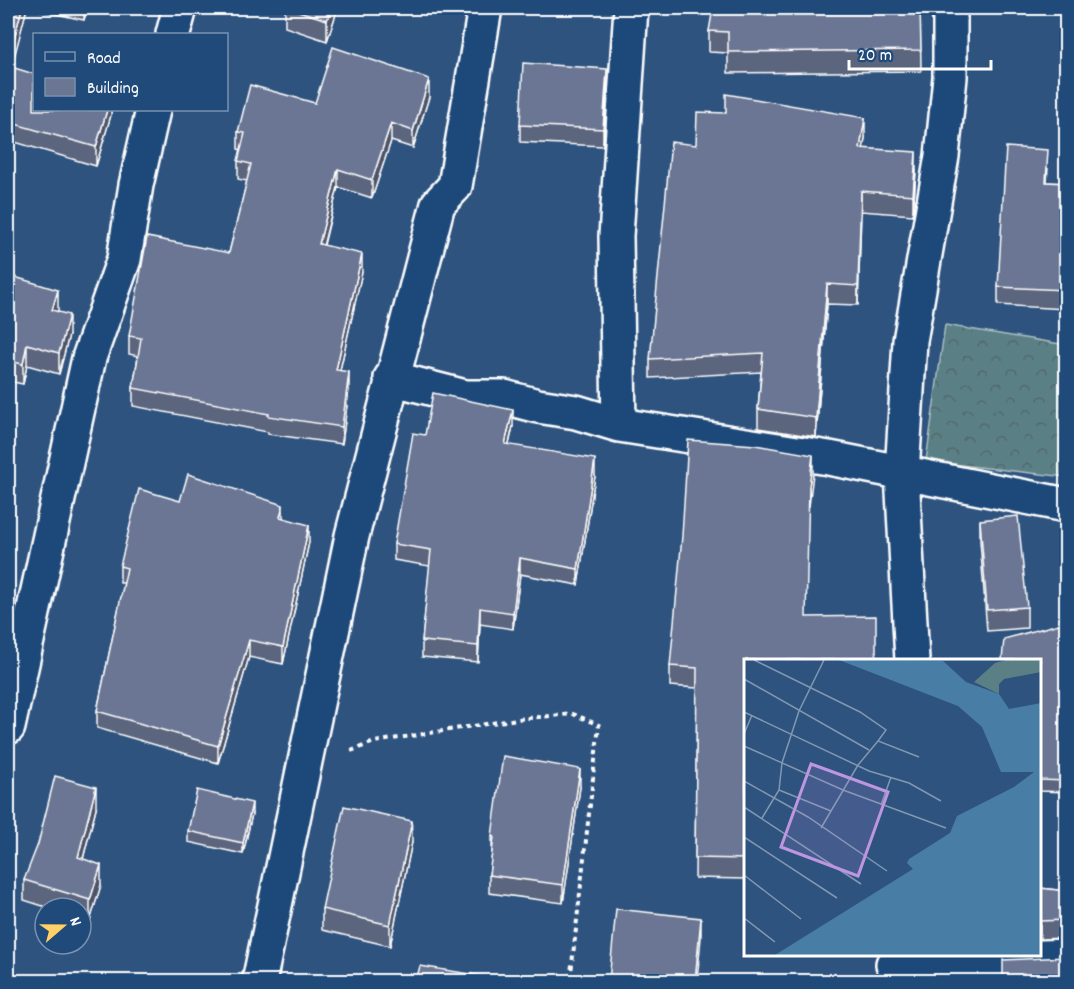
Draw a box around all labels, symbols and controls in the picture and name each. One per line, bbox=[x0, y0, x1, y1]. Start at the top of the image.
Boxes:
legend bbox=[33, 33, 228, 111]
scale bar bbox=[849, 33, 992, 71]
text: 20 m bbox=[858, 44, 892, 69]
text: Road bbox=[87, 47, 121, 72]
text: Building bbox=[87, 77, 139, 102]
inset map bbox=[744, 659, 1041, 956]
north arrow bbox=[33, 896, 93, 956]
text: N bbox=[63, 914, 87, 929]

